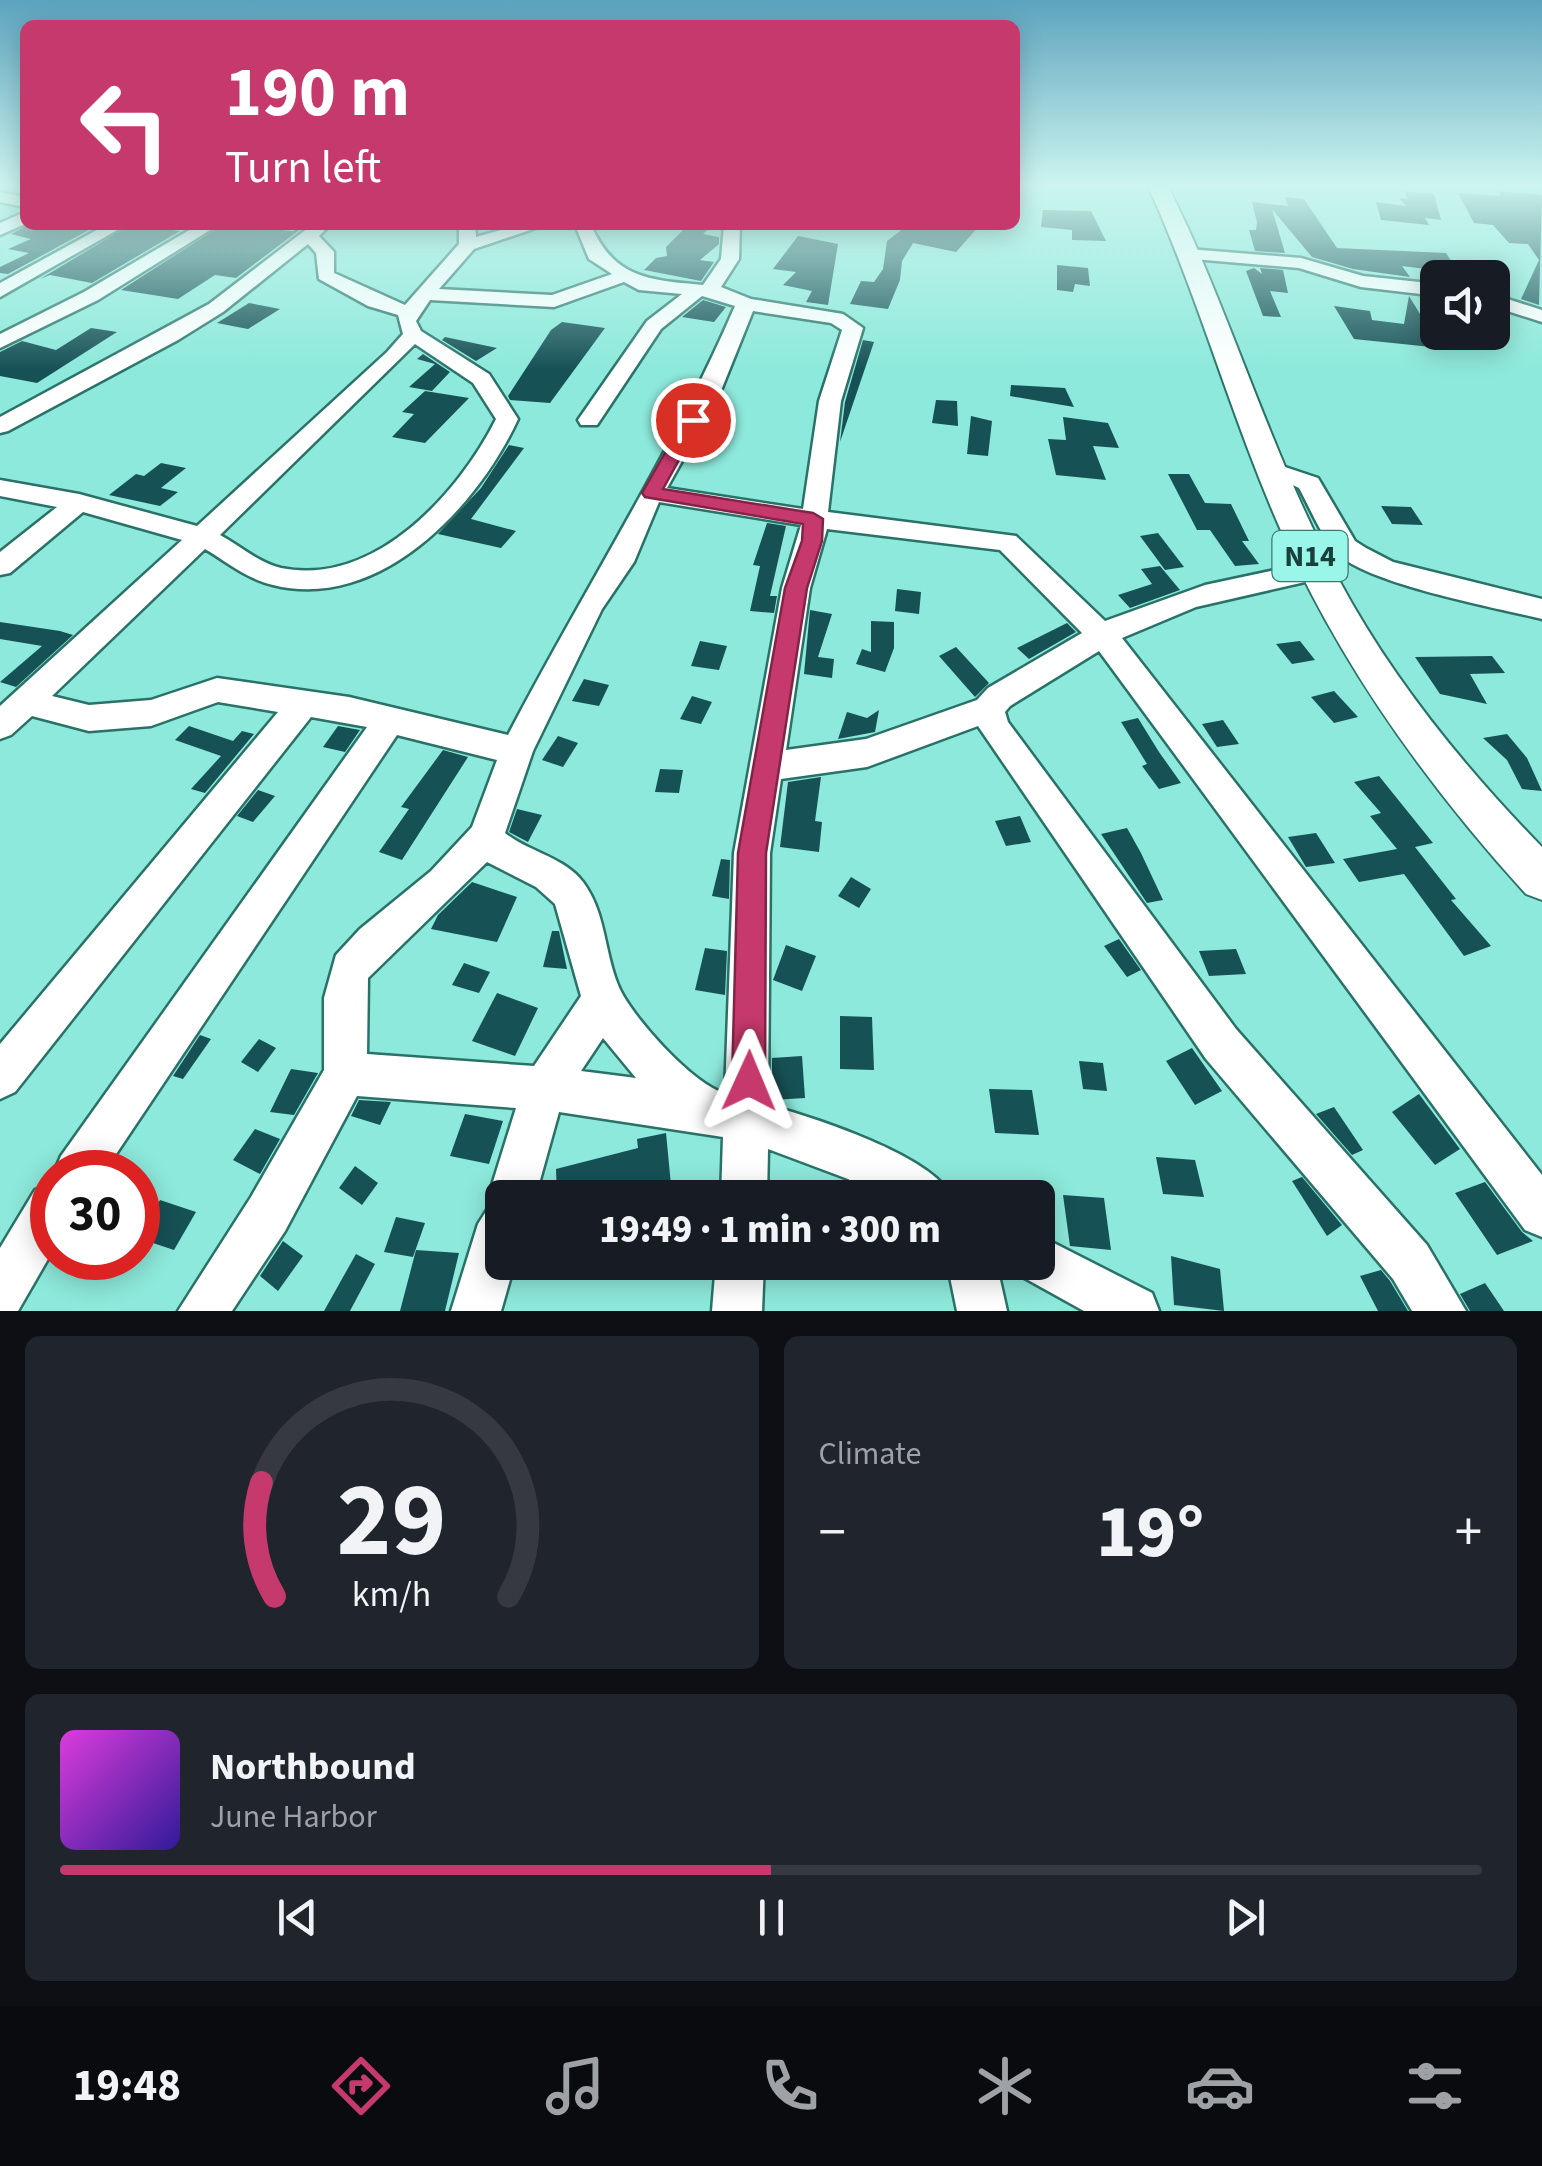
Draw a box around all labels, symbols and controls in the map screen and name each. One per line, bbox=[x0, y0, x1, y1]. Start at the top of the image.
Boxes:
text: 190 m bbox=[225, 43, 410, 143]
icon: left bbox=[60, 60, 190, 190]
text: Turn left bbox=[225, 136, 381, 200]
map controls bbox=[1420, 260, 1510, 350]
button: sound bbox=[1420, 260, 1510, 350]
pin bbox=[651, 378, 736, 463]
icon: arrive bbox=[666, 393, 721, 448]
road number: N14 bbox=[1272, 531, 1348, 581]
position arrow bbox=[697, 1029, 801, 1133]
speed limit sign: 30 bbox=[30, 1150, 160, 1280]
text: 19:49 · 1 min · 300 m bbox=[599, 1203, 941, 1257]
text: Climate bbox=[819, 1431, 921, 1477]
text: 29 bbox=[337, 1448, 447, 1596]
text: 19° bbox=[1096, 1479, 1204, 1586]
text: − bbox=[819, 1494, 846, 1572]
text: + bbox=[1455, 1494, 1482, 1572]
text: km/h bbox=[352, 1569, 431, 1620]
text: Northbound bbox=[210, 1740, 416, 1794]
text: June Harbor bbox=[210, 1794, 377, 1840]
icon: previous bbox=[270, 1890, 325, 1945]
icon: pause bbox=[744, 1890, 799, 1945]
icon: next bbox=[1218, 1890, 1273, 1945]
icon: directions bbox=[326, 2051, 396, 2121]
icon: music bbox=[540, 2051, 610, 2121]
icon: phone bbox=[755, 2051, 825, 2121]
icon: climate bbox=[970, 2051, 1040, 2121]
icon: car bbox=[1185, 2051, 1255, 2121]
icon: filters bbox=[1400, 2051, 1470, 2121]
text: 19:48 bbox=[72, 2054, 181, 2118]

